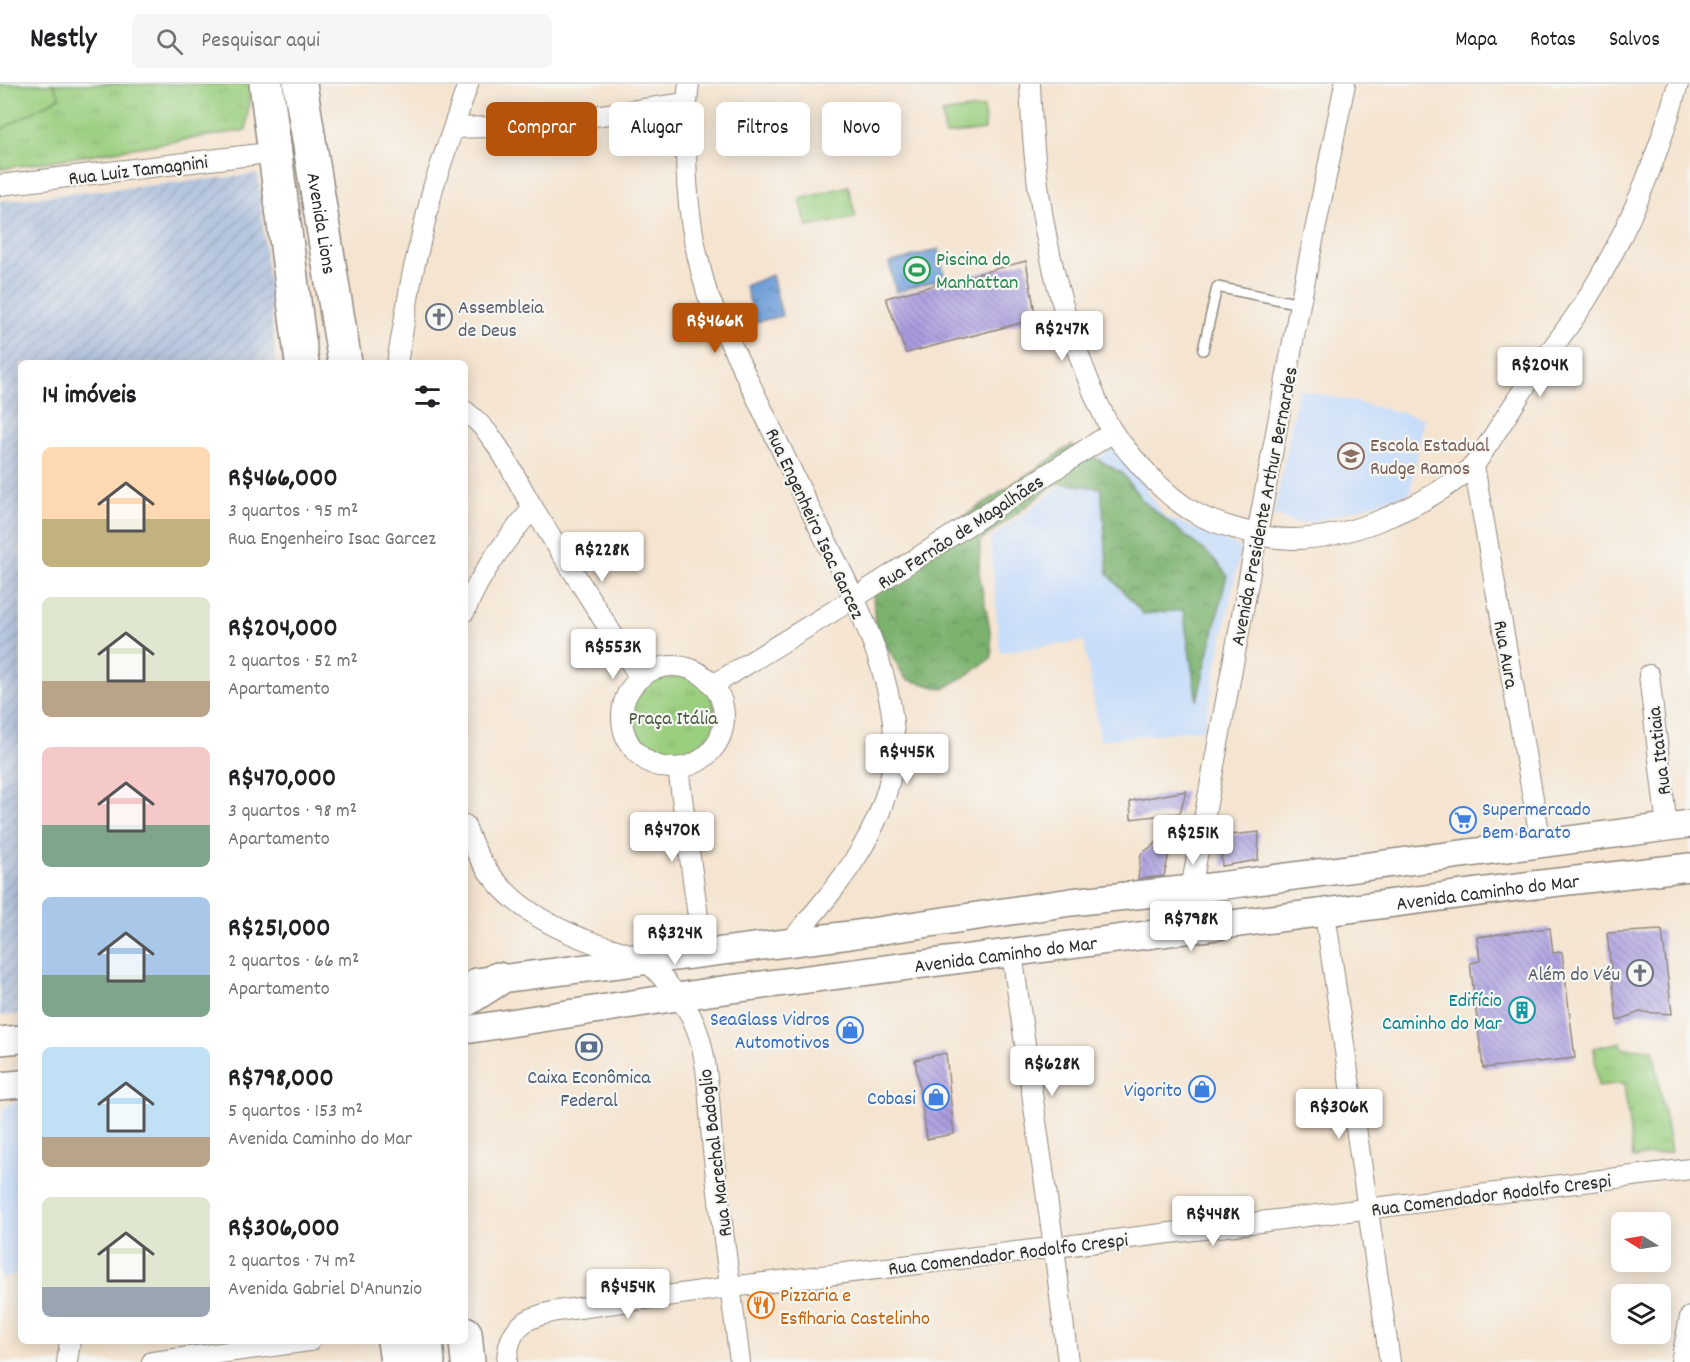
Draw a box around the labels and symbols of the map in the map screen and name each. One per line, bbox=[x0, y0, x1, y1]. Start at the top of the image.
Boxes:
street label: Rua Luiz Tamagnini bbox=[67, 150, 210, 194]
street label: Avenida Lions bbox=[297, 171, 341, 277]
place label: Piscina do Manhattan bbox=[936, 247, 1018, 298]
sports icon: Piscina do Manhattan bbox=[902, 255, 932, 285]
place label: Assembleia de Deus bbox=[458, 295, 544, 346]
church icon: Assembleia de Deus bbox=[424, 302, 454, 332]
pin: R$466K bbox=[666, 303, 764, 354]
pin: R$247K bbox=[1013, 311, 1111, 362]
pin: R$204K bbox=[1491, 347, 1589, 398]
street label: Avenida Presidente Arthur Bernardes bbox=[1225, 365, 1307, 648]
street label: Rua Engenheiro Isac Garcez bbox=[757, 424, 870, 625]
place label: Escola Estadual Rudge Ramos bbox=[1370, 433, 1490, 484]
school or university icon: Escola Estadual Rudge Ramos bbox=[1336, 441, 1366, 471]
street label: Rua Fernão de Magalhães bbox=[873, 469, 1050, 598]
pin: R$228K bbox=[553, 532, 651, 583]
street label: Rua Aura bbox=[1484, 618, 1524, 691]
pin: R$553K bbox=[564, 629, 662, 680]
street label: Rua Itatiaia bbox=[1642, 704, 1680, 796]
park label: Praça Itália bbox=[628, 706, 718, 734]
pin: R$445K bbox=[858, 734, 956, 785]
place label: Supermercado Bem Barato bbox=[1482, 797, 1591, 848]
supermarket icon: Supermercado Bem Barato bbox=[1448, 805, 1478, 835]
pin: R$470K bbox=[623, 812, 721, 863]
pin: R$251K bbox=[1144, 815, 1242, 866]
street label: Avenida Caminho do Mar bbox=[1395, 869, 1582, 920]
pin: R$798K bbox=[1142, 901, 1240, 952]
pin: R$324K bbox=[626, 915, 724, 966]
street label: Avenida Caminho do Mar bbox=[913, 931, 1100, 982]
church icon: Além do Véu bbox=[1625, 958, 1655, 988]
place label: Além do Véu bbox=[1528, 962, 1620, 990]
place label: Edifício Caminho do Mar bbox=[1382, 988, 1503, 1039]
building icon: Edifício Caminho do Mar bbox=[1507, 995, 1537, 1025]
place label: SeaGlass Vidros Automotivos bbox=[710, 1007, 830, 1058]
shop icon: SeaGlass Vidros Automotivos bbox=[835, 1015, 865, 1045]
bank icon: Caixa Econômica Federal bbox=[574, 1032, 604, 1062]
pin: R$628K bbox=[1003, 1046, 1101, 1097]
place label: Caixa Econômica Federal bbox=[527, 1065, 651, 1116]
street label: Rua Marechal Badoglio bbox=[693, 1067, 741, 1238]
shop icon: Vigorito bbox=[1187, 1074, 1217, 1104]
place label: Vigorito bbox=[1124, 1078, 1182, 1106]
shop icon: Cobasi bbox=[921, 1082, 951, 1112]
place label: Cobasi bbox=[867, 1086, 916, 1114]
pin: R$306K bbox=[1290, 1089, 1388, 1140]
street label: Rua Comendador Rodolfo Crespi bbox=[1370, 1168, 1613, 1226]
pin: R$448K bbox=[1164, 1196, 1262, 1247]
north arrow bbox=[1611, 1212, 1671, 1272]
street label: Rua Comendador Rodolfo Crespi bbox=[887, 1227, 1130, 1285]
pin: R$454K bbox=[579, 1269, 677, 1320]
place label: Pizzaria e Esfiharia Castelinho bbox=[780, 1283, 930, 1334]
restaurant icon: Pizzaria e Esfiharia Castelinho bbox=[746, 1290, 776, 1320]

